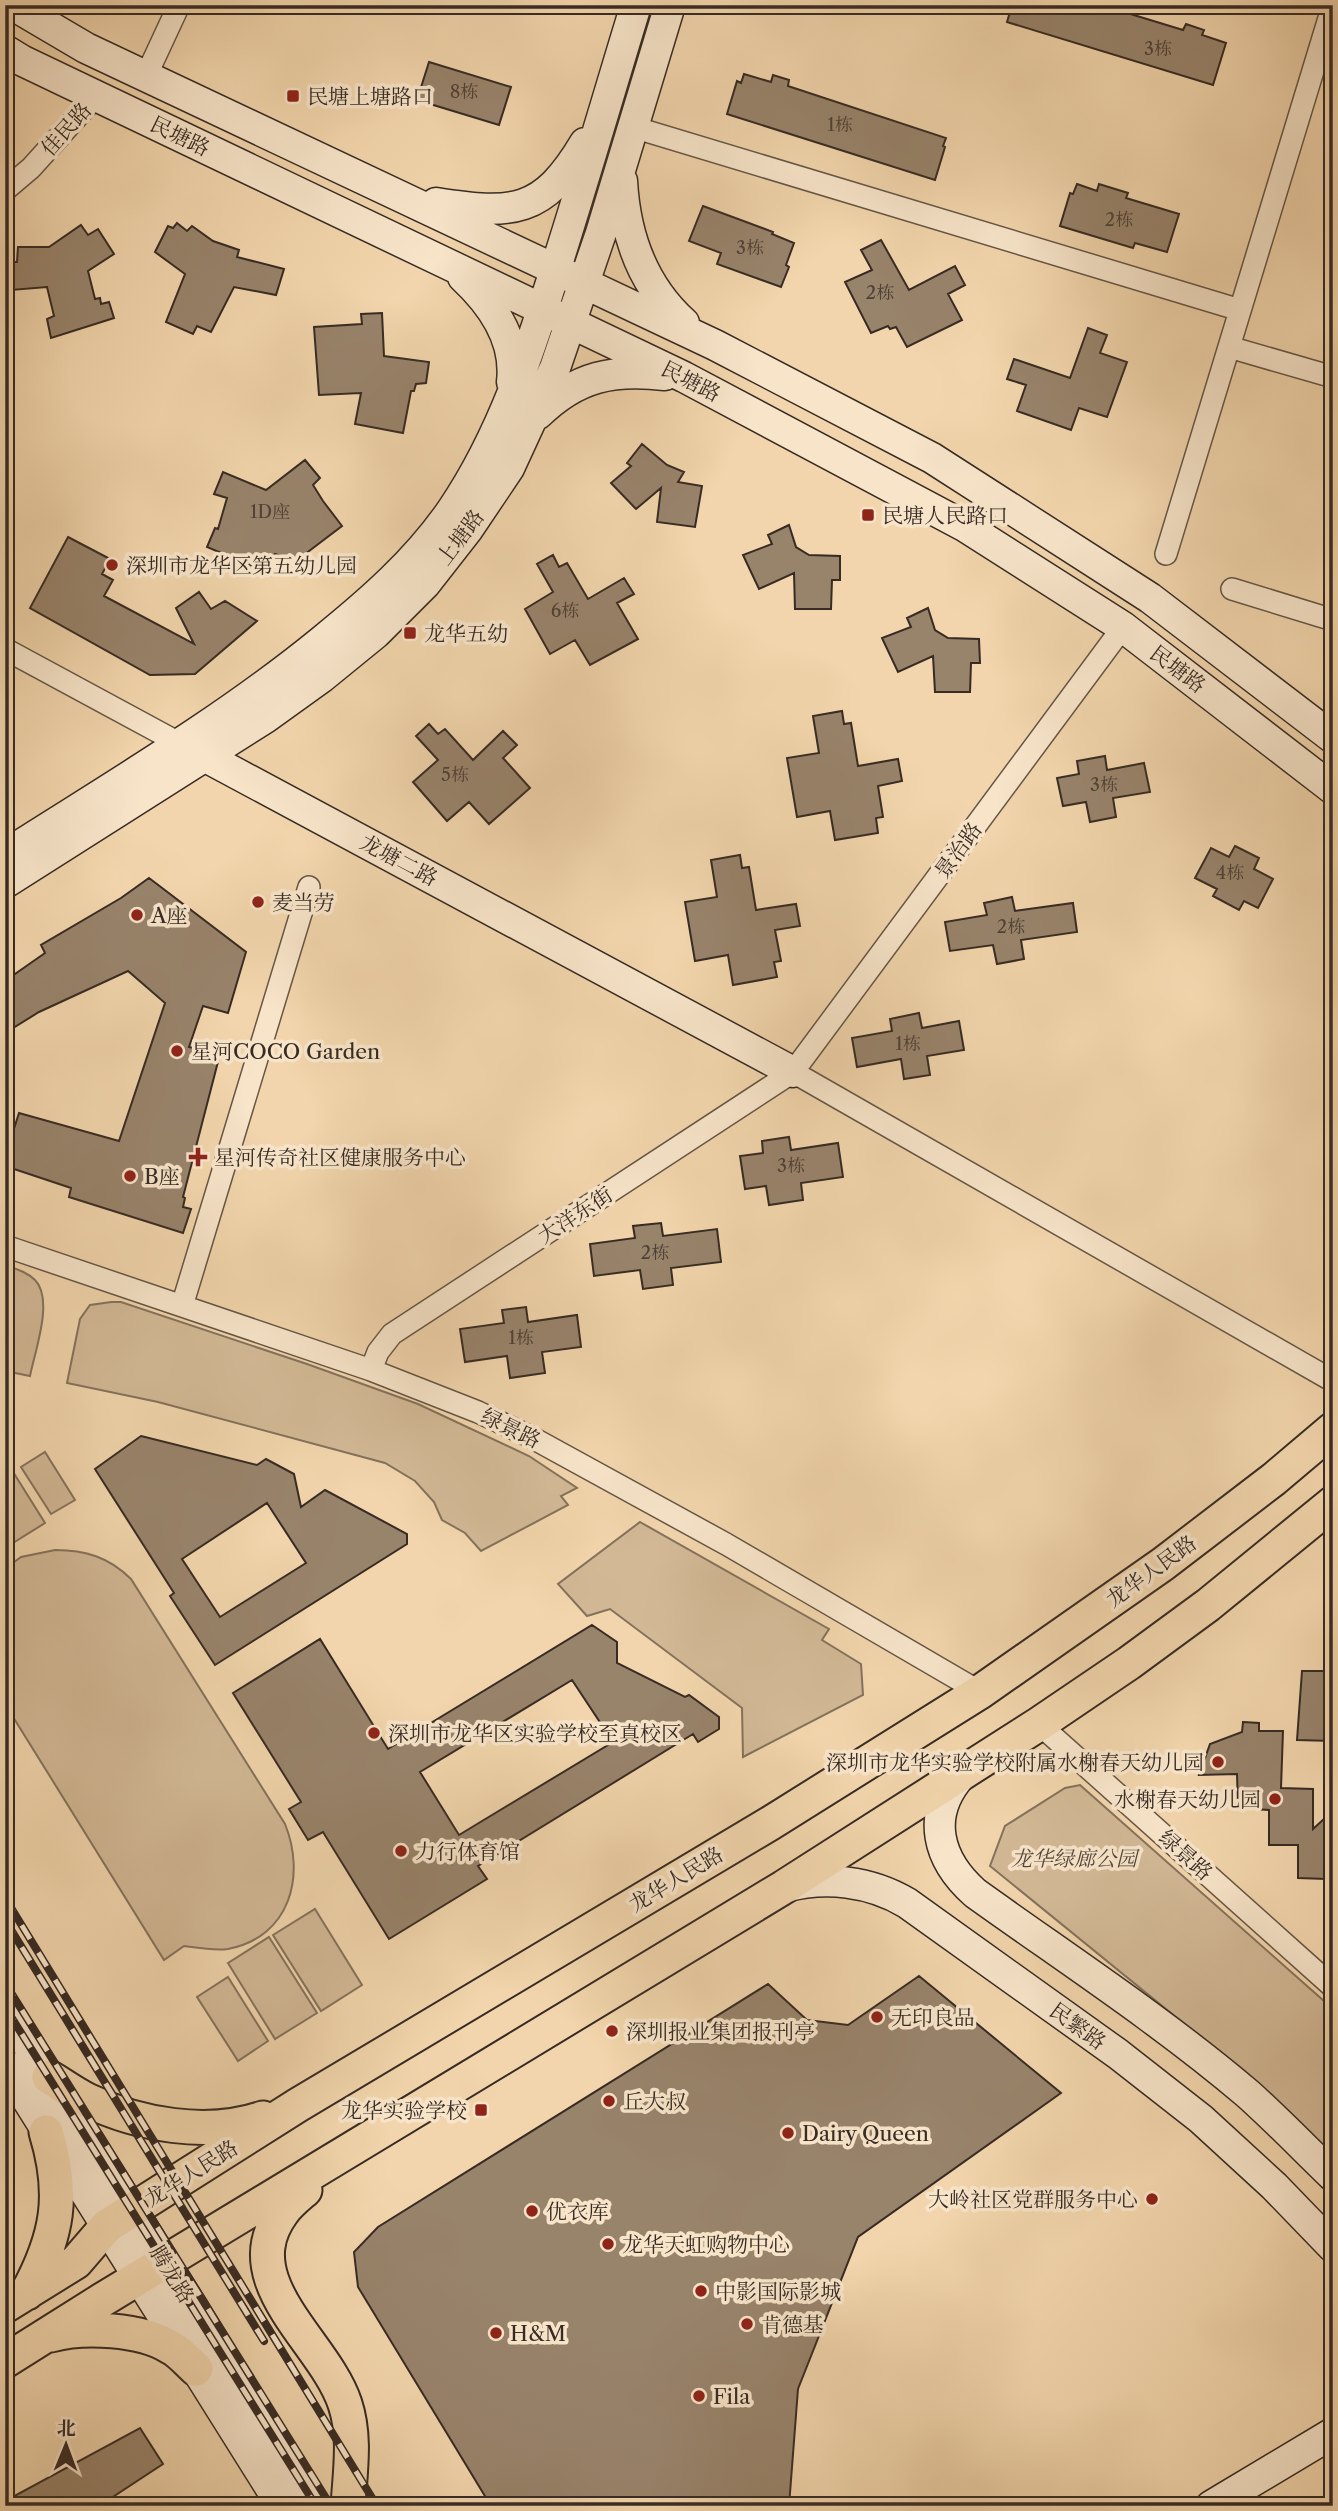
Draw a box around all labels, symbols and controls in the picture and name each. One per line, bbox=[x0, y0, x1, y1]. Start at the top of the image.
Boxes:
house number: 3栋 bbox=[1144, 38, 1172, 60]
house number: 8栋 bbox=[450, 81, 478, 103]
place label: 民塘上塘路口 bbox=[307, 84, 433, 109]
marker: 民塘上塘路口 bbox=[285, 88, 301, 104]
street label: 佳民路 bbox=[36, 97, 96, 161]
street label: 民塘路 bbox=[146, 111, 214, 161]
house number: 1栋 bbox=[827, 114, 853, 136]
house number: 2栋 bbox=[1105, 209, 1133, 231]
house number: 3栋 bbox=[736, 237, 764, 259]
house number: 2栋 bbox=[866, 282, 894, 304]
street label: 民塘路 bbox=[657, 356, 725, 406]
house number: 1D座 bbox=[250, 501, 290, 523]
place label: 民塘人民路口 bbox=[882, 503, 1008, 528]
street label: 上塘路 bbox=[431, 504, 489, 570]
marker: 民塘人民路口 bbox=[860, 507, 876, 523]
place label: 深圳市龙华区第五幼儿园 bbox=[126, 553, 357, 578]
marker: 深圳市龙华区第五幼儿园 bbox=[104, 557, 120, 573]
house number: 6栋 bbox=[551, 600, 579, 622]
place label: 龙华五幼 bbox=[424, 621, 508, 646]
marker: 龙华五幼 bbox=[402, 625, 418, 641]
street label: 民塘路 bbox=[1145, 640, 1211, 698]
house number: 5栋 bbox=[441, 764, 469, 786]
house number: 3栋 bbox=[1090, 774, 1118, 796]
street label: 景治路 bbox=[929, 817, 987, 883]
street label: 龙塘二路 bbox=[356, 829, 442, 891]
house number: 4栋 bbox=[1216, 862, 1244, 884]
place label: 麦当劳 bbox=[272, 890, 335, 915]
marker: 麦当劳 bbox=[250, 894, 266, 910]
place label: A座 bbox=[150, 903, 188, 928]
marker: A座 bbox=[129, 907, 145, 923]
house number: 2栋 bbox=[997, 916, 1025, 938]
house number: 1栋 bbox=[895, 1033, 921, 1055]
place label: 星河COCO Garden bbox=[191, 1039, 380, 1064]
marker: 星河COCO Garden bbox=[169, 1043, 185, 1059]
place label: 星河传奇社区健康服务中心 bbox=[214, 1145, 466, 1170]
marker: 星河传奇社区健康服务中心 bbox=[188, 1147, 208, 1167]
house number: 3栋 bbox=[777, 1155, 805, 1177]
place label: B座 bbox=[144, 1164, 180, 1189]
marker: B座 bbox=[122, 1168, 138, 1184]
street label: 大洋东街 bbox=[533, 1182, 617, 1248]
house number: 2栋 bbox=[641, 1242, 669, 1264]
house number: 1栋 bbox=[508, 1327, 534, 1349]
street label: 绿景路 bbox=[477, 1403, 545, 1453]
street label: 龙华人民路 bbox=[1101, 1530, 1201, 1612]
place label: 深圳市龙华区实验学校至真校区 bbox=[388, 1721, 682, 1746]
marker: 深圳市龙华区实验学校至真校区 bbox=[366, 1725, 382, 1741]
place label: 深圳市龙华实验学校附属水榭春天幼儿园 bbox=[826, 1750, 1204, 1775]
marker: 深圳市龙华实验学校附属水榭春天幼儿园 bbox=[1210, 1754, 1226, 1770]
place label: 水榭春天幼儿园 bbox=[1114, 1787, 1261, 1812]
marker: 水榭春天幼儿园 bbox=[1267, 1791, 1283, 1807]
street label: 绿景路 bbox=[1154, 1825, 1218, 1885]
place label: 力行体育馆 bbox=[415, 1839, 520, 1864]
street label: 龙华人民路 bbox=[625, 1841, 727, 1917]
marker: 力行体育馆 bbox=[393, 1843, 409, 1859]
park label: 龙华绿廊公园 bbox=[1011, 1846, 1140, 1871]
street label: 民繁路 bbox=[1045, 1997, 1111, 2055]
place label: 无印良品 bbox=[891, 2005, 975, 2030]
marker: 无印良品 bbox=[869, 2009, 885, 2025]
place label: 深圳报业集团报刊亭 bbox=[626, 2019, 815, 2044]
marker: 深圳报业集团报刊亭 bbox=[604, 2023, 620, 2039]
place label: 丘大叔 bbox=[623, 2089, 686, 2114]
marker: 丘大叔 bbox=[601, 2093, 617, 2109]
place label: 龙华实验学校 bbox=[341, 2098, 467, 2123]
marker: 龙华实验学校 bbox=[473, 2102, 489, 2118]
place label: Dairy Queen bbox=[802, 2121, 929, 2146]
marker: Dairy Queen bbox=[780, 2125, 796, 2141]
street label: 龙华人民路 bbox=[140, 2135, 242, 2211]
place label: 大岭社区党群服务中心 bbox=[928, 2187, 1138, 2212]
marker: 大岭社区党群服务中心 bbox=[1144, 2191, 1160, 2207]
place label: 优衣库 bbox=[546, 2199, 609, 2224]
marker: 优衣库 bbox=[524, 2203, 540, 2219]
place label: 龙华天虹购物中心 bbox=[622, 2232, 790, 2257]
marker: 龙华天虹购物中心 bbox=[600, 2236, 616, 2252]
street label: 腾龙路 bbox=[145, 2241, 199, 2307]
place label: 中影国际影城 bbox=[715, 2279, 841, 2304]
marker: 中影国际影城 bbox=[693, 2283, 709, 2299]
place label: 肯德基 bbox=[761, 2312, 824, 2337]
marker: 肯德基 bbox=[739, 2316, 755, 2332]
place label: H&M bbox=[510, 2321, 566, 2346]
marker: H&M bbox=[488, 2325, 504, 2341]
place label: Fila bbox=[713, 2384, 751, 2409]
marker: Fila bbox=[691, 2388, 707, 2404]
north arrow bbox=[32, 2410, 102, 2480]
text: 北 bbox=[57, 2417, 76, 2440]

